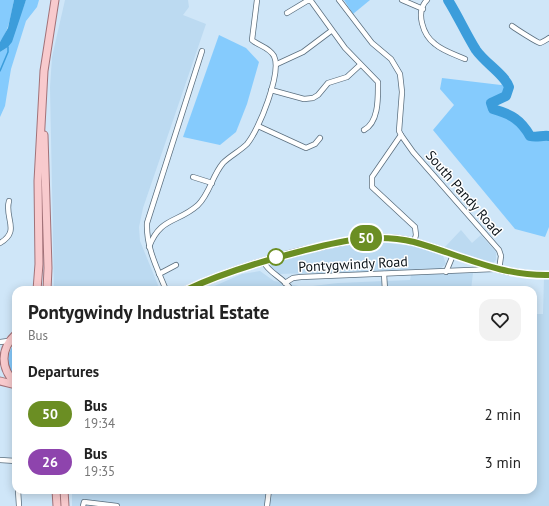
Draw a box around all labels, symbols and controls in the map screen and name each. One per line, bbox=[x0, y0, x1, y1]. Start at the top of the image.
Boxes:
street label: South Pandy Road bbox=[422, 147, 506, 239]
line badge: 50 bbox=[348, 225, 384, 251]
text: 50 bbox=[358, 229, 374, 247]
unlabelled marker bbox=[267, 248, 285, 266]
street label: Pontygwindy Road bbox=[298, 252, 408, 276]
button: heart bbox=[479, 299, 521, 341]
text: Pontygwindy Industrial Estate bbox=[28, 300, 269, 324]
text: Bus bbox=[28, 327, 48, 344]
text: Departures bbox=[28, 362, 99, 381]
text: Bus bbox=[84, 396, 107, 415]
text: 50 bbox=[42, 405, 58, 423]
text: 2 min bbox=[484, 405, 521, 424]
text: 19:34 bbox=[84, 415, 115, 432]
text: Bus bbox=[84, 444, 107, 463]
text: 26 bbox=[42, 453, 58, 471]
text: 3 min bbox=[484, 453, 521, 472]
text: 19:35 bbox=[84, 463, 115, 480]

